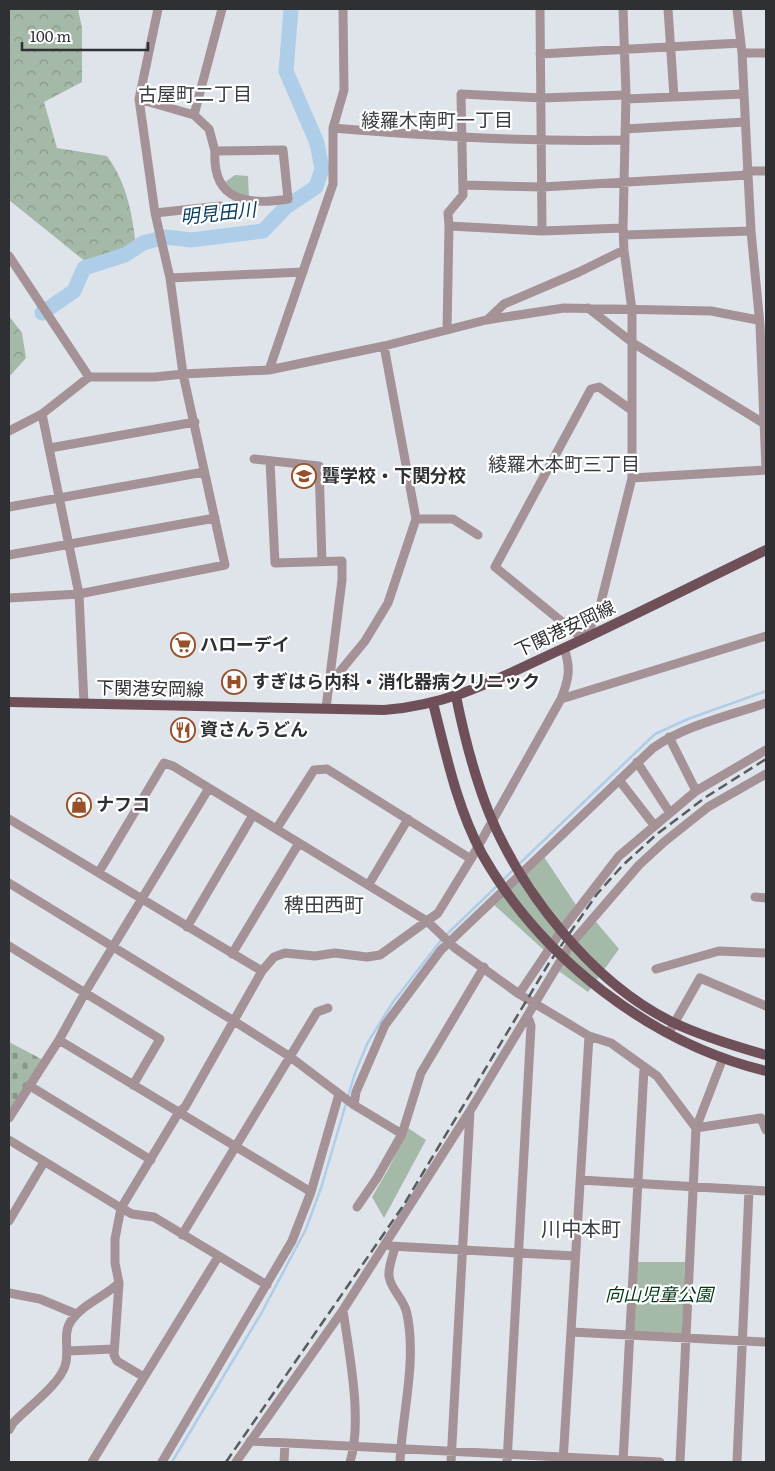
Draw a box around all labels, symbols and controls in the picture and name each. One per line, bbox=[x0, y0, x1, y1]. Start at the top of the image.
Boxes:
scale bar bbox=[22, 20, 149, 52]
text: 100 m bbox=[30, 24, 71, 47]
district label: 古屋町二丁目 bbox=[138, 79, 252, 107]
district label: 綾羅木南町一丁目 bbox=[361, 105, 513, 133]
water label: 明見田川 bbox=[179, 194, 259, 230]
district label: 綾羅木本町三丁目 bbox=[488, 449, 640, 477]
place label: 聾学校・下関分校 bbox=[322, 461, 466, 488]
school or university icon: 聾学校・下関分校 bbox=[291, 463, 317, 489]
street label: 下関港安岡線 bbox=[510, 593, 619, 663]
place label: ハローデイ bbox=[200, 630, 290, 657]
supermarket icon: ハローデイ bbox=[170, 632, 196, 658]
place label: すぎはら内科・消化器病クリニック bbox=[252, 667, 540, 694]
hospital icon: すぎはら内科・消化器病クリニック bbox=[221, 669, 247, 695]
street label: 下関港安岡線 bbox=[96, 673, 204, 702]
place label: 資さんうどん bbox=[200, 715, 308, 742]
restaurant icon: 資さんうどん bbox=[170, 717, 196, 743]
place label: ナフコ bbox=[96, 790, 150, 817]
shop icon: ナフコ bbox=[66, 792, 92, 818]
district label: 稗田西町 bbox=[284, 888, 364, 918]
district label: 川中本町 bbox=[541, 1212, 621, 1242]
park label: 向山児童公園 bbox=[605, 1280, 716, 1307]

